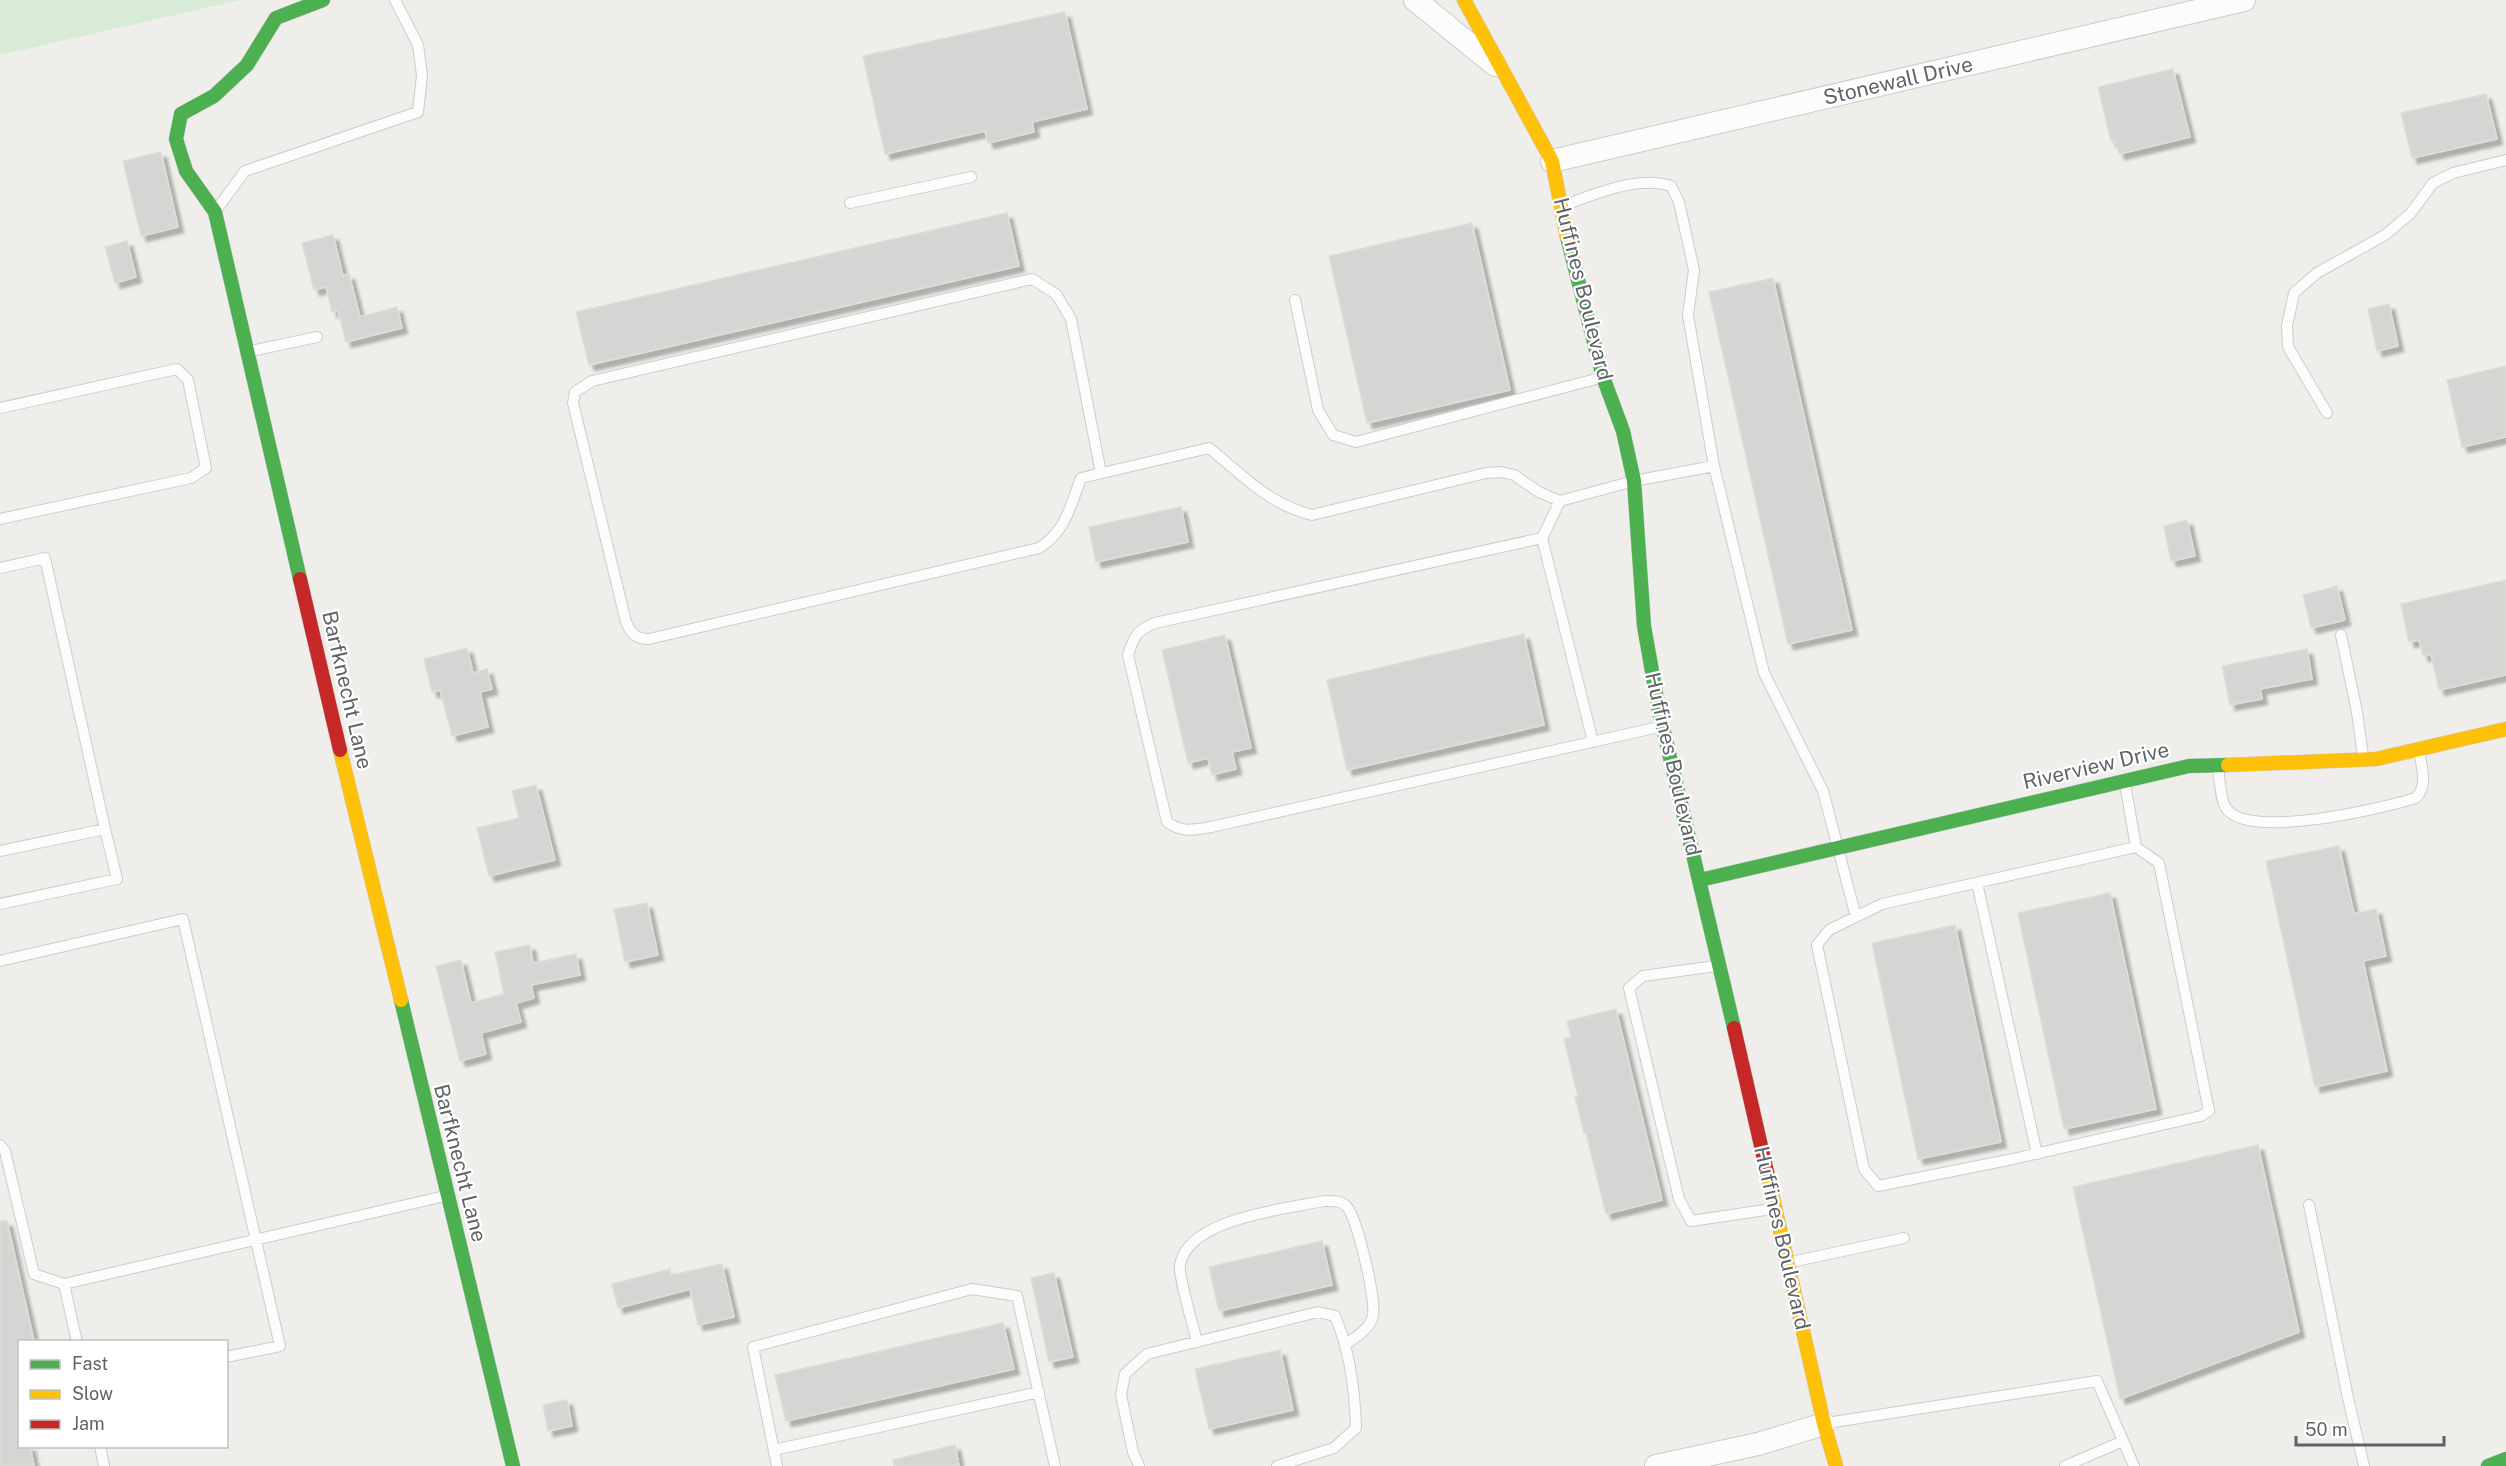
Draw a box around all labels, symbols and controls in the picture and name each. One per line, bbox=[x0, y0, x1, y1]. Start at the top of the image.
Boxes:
street label: Stonewall Drive bbox=[1821, 51, 1975, 110]
street label: Huffines Boulevard bbox=[1549, 195, 1618, 383]
street label: Barfknecht Lane bbox=[317, 608, 378, 772]
street label: Huffines Boulevard bbox=[1640, 670, 1707, 858]
street label: Riverview Drive bbox=[2020, 737, 2171, 794]
street label: Barfknecht Lane bbox=[429, 1081, 492, 1244]
street label: Huffines Boulevard bbox=[1749, 1144, 1816, 1332]
legend bbox=[18, 1340, 228, 1448]
text: Fast bbox=[72, 1353, 108, 1374]
text: Slow bbox=[72, 1383, 113, 1404]
scale bar bbox=[2296, 1409, 2444, 1447]
text: Jam bbox=[72, 1413, 105, 1434]
text: 50 m bbox=[2305, 1419, 2348, 1440]

